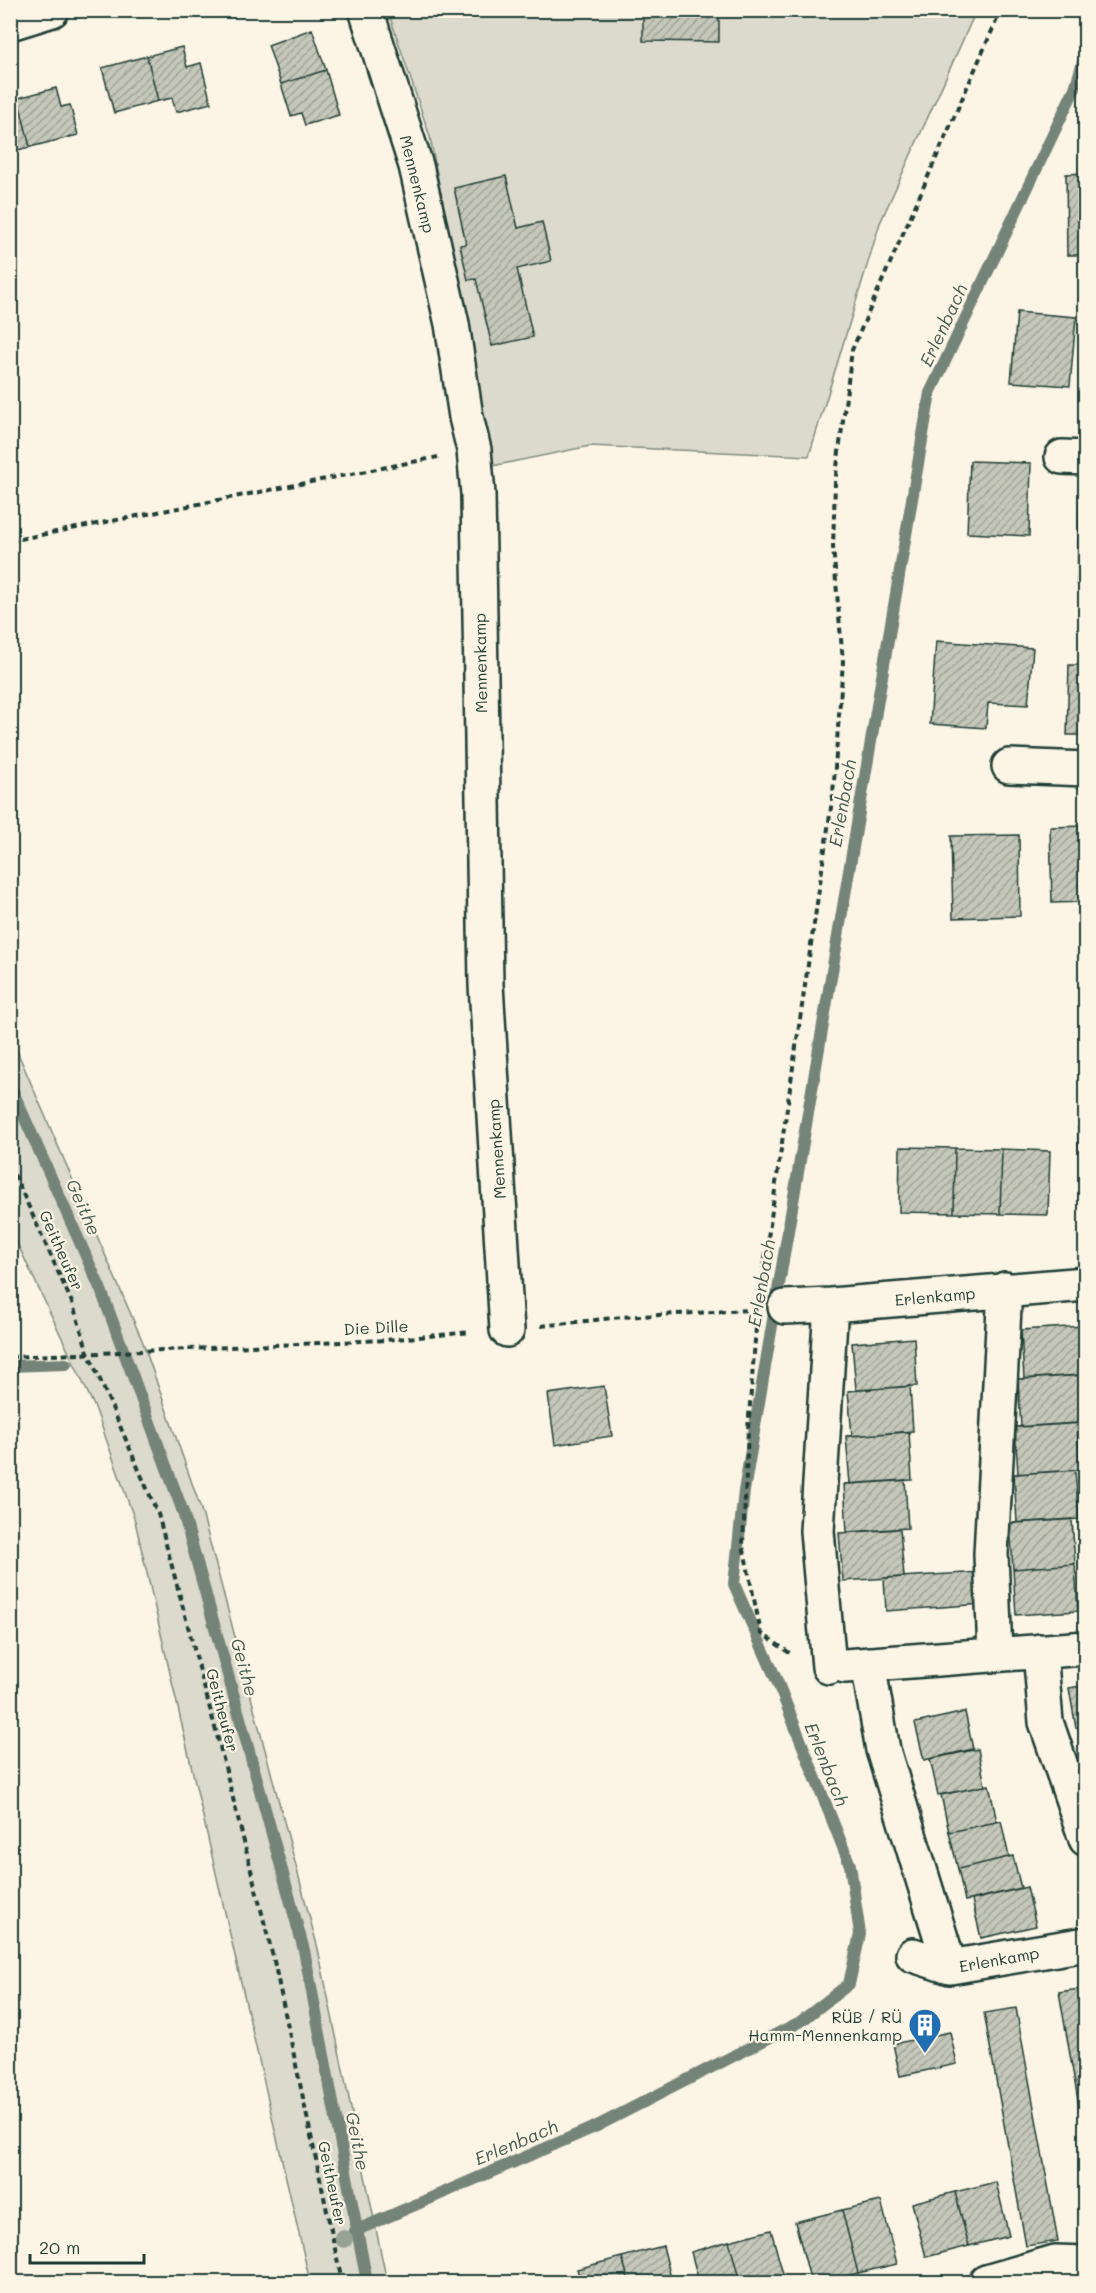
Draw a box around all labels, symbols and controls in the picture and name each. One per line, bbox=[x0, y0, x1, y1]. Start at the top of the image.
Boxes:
street label: Mennenkamp bbox=[396, 133, 440, 235]
water label: Erlenbach bbox=[913, 280, 973, 370]
street label: Mennenkamp bbox=[469, 613, 491, 713]
water label: Erlenbach bbox=[823, 757, 861, 849]
street label: Mennenkamp bbox=[482, 1098, 510, 1200]
water label: Geithe bbox=[61, 1175, 107, 1239]
street label: Geitheufer bbox=[35, 1207, 89, 1293]
water label: Erlenbach bbox=[742, 1237, 780, 1329]
street label: Erlenkamp bbox=[894, 1282, 976, 1310]
street label: Die Dille bbox=[343, 1315, 409, 1339]
water label: Geithe bbox=[226, 1635, 264, 1699]
street label: Geitheufer bbox=[202, 1666, 244, 1754]
water label: Erlenbach bbox=[799, 1719, 855, 1809]
street label: Erlenkamp bbox=[957, 1942, 1041, 1976]
place label: RÜB / RÜ Hamm-Mennenkamp bbox=[748, 2006, 902, 2045]
building icon: RÜB / RÜ Hamm-Mennenkamp bbox=[907, 2007, 943, 2054]
water label: Geithe bbox=[341, 2110, 375, 2172]
water label: Erlenbach bbox=[471, 2114, 561, 2170]
street label: Geitheufer bbox=[314, 2139, 352, 2227]
scale bar bbox=[30, 2227, 144, 2265]
text: 20 m bbox=[39, 2235, 80, 2259]

